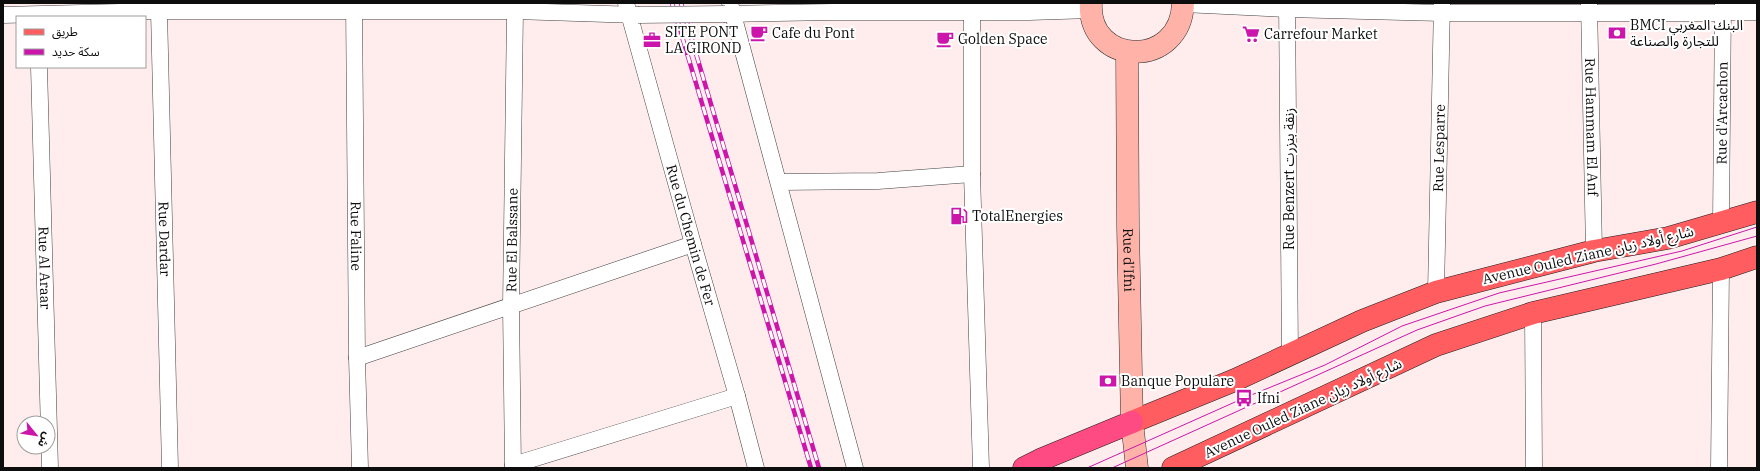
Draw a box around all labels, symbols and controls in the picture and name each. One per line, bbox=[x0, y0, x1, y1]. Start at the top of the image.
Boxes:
legend bbox=[16, 16, 146, 68]
place label: BMCI البنك المغربي للتجارة والصناعة bbox=[1630, 16, 1743, 50]
place label: SITE PONT LA GIROND bbox=[665, 23, 741, 57]
cafe icon: Cafe du Pont bbox=[749, 23, 769, 43]
bank icon: BMCI البنك المغربي للتجارة والصناعة bbox=[1607, 23, 1627, 43]
text: طريق bbox=[52, 24, 78, 40]
place label: Cafe du Pont bbox=[772, 24, 855, 42]
supermarket icon: Carrefour Market bbox=[1241, 24, 1261, 44]
place label: Carrefour Market bbox=[1264, 25, 1378, 43]
cafe icon: Golden Space bbox=[935, 29, 955, 49]
office icon: SITE PONT LA GIROND bbox=[642, 30, 662, 50]
place label: Golden Space bbox=[958, 30, 1048, 48]
text: سكة حديد bbox=[52, 44, 100, 59]
street label: Rue Hammam El Anf bbox=[1581, 58, 1602, 197]
street label: Rue d'Arcachon bbox=[1713, 61, 1731, 165]
street label: Rue Lesparre bbox=[1429, 104, 1449, 192]
street label: Rue Benzert زنقة بنزرت bbox=[1280, 108, 1298, 250]
street label: Rue du Chemin de Fer bbox=[662, 163, 720, 308]
street label: Rue El Balssane bbox=[502, 188, 522, 292]
street label: Rue Dardar bbox=[155, 201, 174, 277]
street label: Rue Faline bbox=[347, 201, 365, 271]
fuel station icon: TotalEnergies bbox=[949, 206, 969, 226]
place label: TotalEnergies bbox=[972, 207, 1063, 225]
street label: Avenue Ouled Ziane شارع أولاد زيان bbox=[1481, 222, 1696, 290]
street label: Rue Al Araar bbox=[34, 226, 55, 310]
street label: Rue d'Ifni bbox=[1119, 228, 1138, 292]
street label: Avenue Ouled Ziane شارع أولاد زيان bbox=[1201, 354, 1406, 464]
bank icon: Banque Populare bbox=[1098, 371, 1118, 391]
place label: Banque Populare bbox=[1121, 372, 1234, 390]
bus stop icon: Ifni bbox=[1234, 388, 1254, 408]
place label: Ifni bbox=[1257, 389, 1280, 407]
north arrow bbox=[16, 415, 56, 455]
text: ش bbox=[35, 430, 54, 450]

